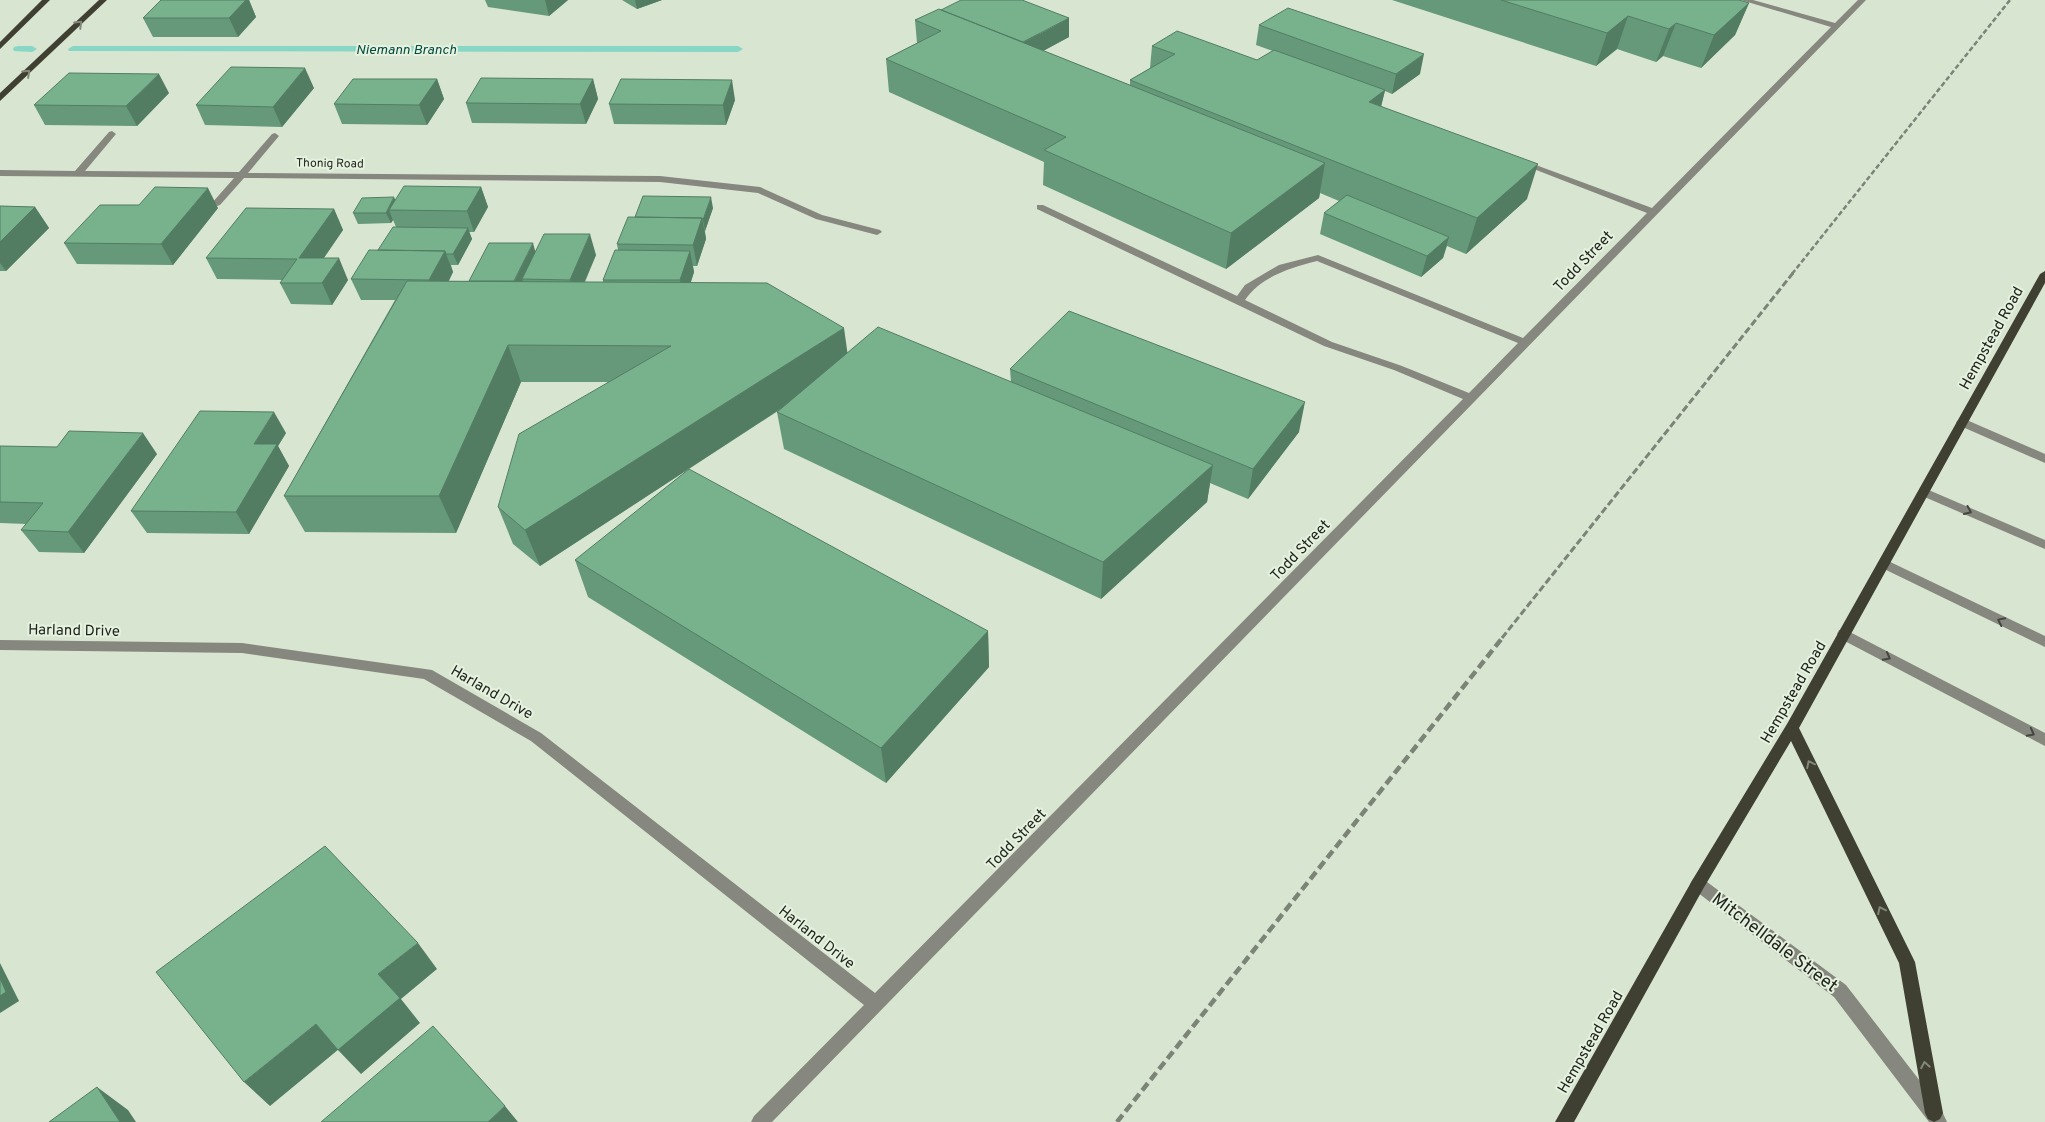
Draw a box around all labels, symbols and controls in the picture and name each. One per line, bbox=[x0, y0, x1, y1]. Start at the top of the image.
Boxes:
one-way arrow bbox=[73, 21, 82, 30]
water label: Niemann Branch bbox=[356, 42, 457, 59]
one-way arrow bbox=[22, 70, 31, 79]
street label: Thonig Road bbox=[296, 155, 364, 173]
street label: Todd Street bbox=[1550, 228, 1618, 297]
street label: Hempstead Road bbox=[1956, 284, 2029, 394]
one-way arrow bbox=[1963, 505, 1972, 516]
street label: Todd Street bbox=[1267, 517, 1335, 586]
one-way arrow bbox=[1997, 617, 2006, 627]
street label: Harland Drive bbox=[28, 621, 120, 642]
street label: Hempstead Road bbox=[1757, 638, 1831, 747]
one-way arrow bbox=[1882, 651, 1891, 661]
street label: Harland Drive bbox=[447, 662, 536, 725]
one-way arrow bbox=[2026, 727, 2035, 737]
one-way arrow bbox=[1806, 761, 1816, 770]
street label: Todd Street bbox=[983, 806, 1051, 875]
street label: Mitchelldale Street bbox=[1706, 888, 1842, 998]
street label: Harland Drive bbox=[774, 902, 858, 974]
one-way arrow bbox=[1877, 906, 1888, 915]
street label: Hempstead Road bbox=[1554, 988, 1628, 1097]
one-way arrow bbox=[1921, 1061, 1931, 1069]

